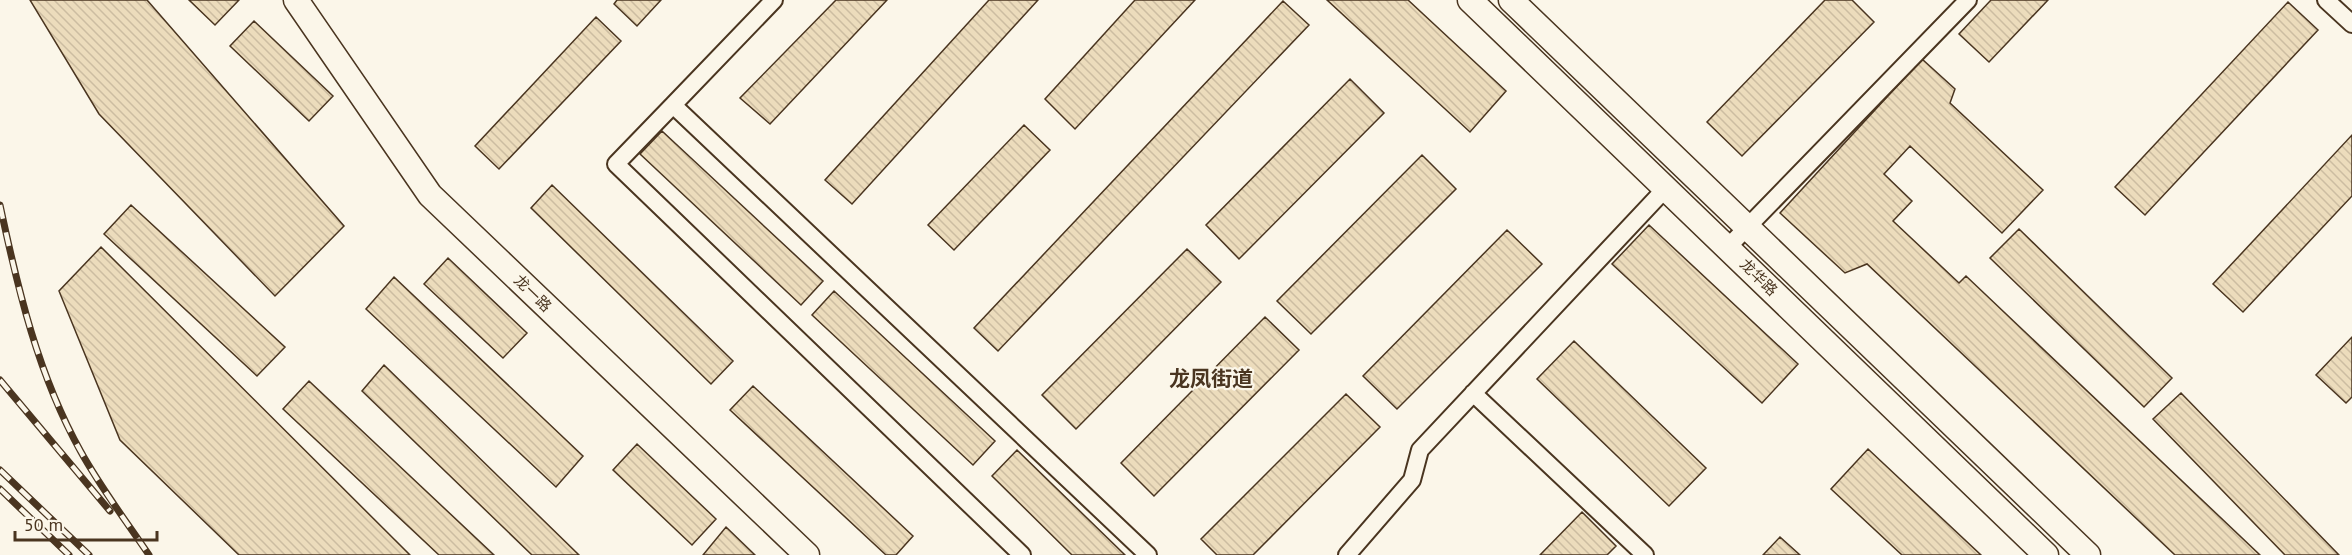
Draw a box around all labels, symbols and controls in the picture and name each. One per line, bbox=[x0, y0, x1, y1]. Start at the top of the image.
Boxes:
street label: 龙华路 bbox=[1736, 255, 1782, 299]
street label: 龙一路 bbox=[510, 271, 556, 315]
district label: 龙凤街道 bbox=[1169, 365, 1253, 392]
scale bar bbox=[15, 504, 158, 542]
text: 50 m bbox=[24, 513, 63, 536]

